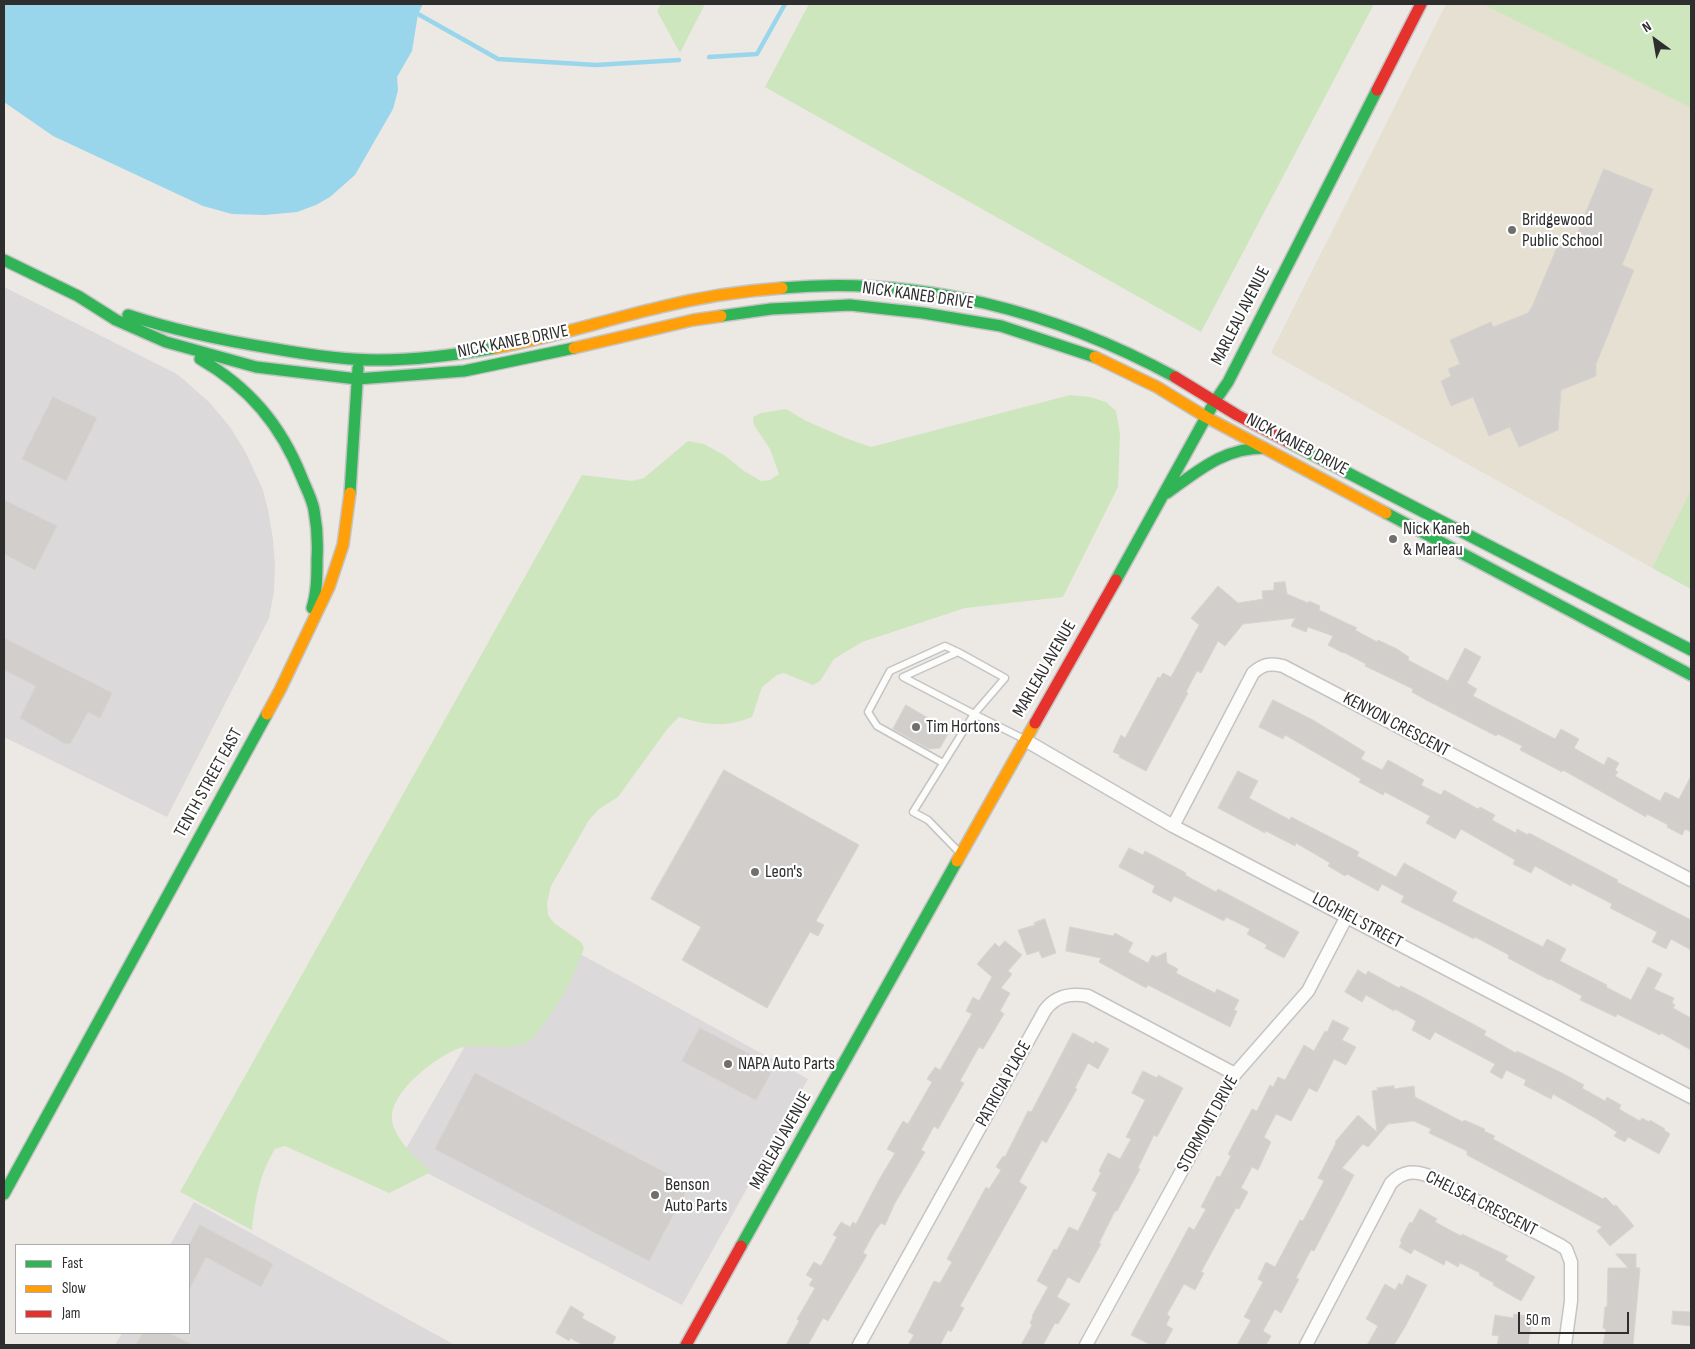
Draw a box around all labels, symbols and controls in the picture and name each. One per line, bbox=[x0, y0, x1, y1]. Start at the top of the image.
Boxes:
north arrow bbox=[1630, 15, 1680, 65]
text: N bbox=[1639, 18, 1654, 36]
place label: Bridgewood Public School bbox=[1522, 209, 1603, 252]
marker: Bridgewood Public School bbox=[1506, 224, 1518, 236]
street label: MARLEAU AVENUE bbox=[1207, 263, 1275, 369]
street label: NICK KANEB DRIVE bbox=[861, 277, 975, 315]
street label: NICK KANEB DRIVE bbox=[456, 321, 570, 363]
street label: NICK KANEB DRIVE bbox=[1242, 409, 1352, 481]
place label: Nick Kaneb & Marleau bbox=[1403, 518, 1470, 560]
marker: Nick Kaneb & Marleau bbox=[1387, 533, 1399, 545]
street label: MARLEAU AVENUE bbox=[1009, 617, 1081, 721]
street label: KENYON CRESCENT bbox=[1339, 688, 1453, 762]
place label: Tim Hortons bbox=[926, 716, 1000, 738]
marker: Tim Hortons bbox=[910, 721, 922, 733]
street label: TENTH STREET EAST bbox=[170, 725, 248, 841]
place label: Leon's bbox=[765, 861, 803, 883]
marker: Leon's bbox=[749, 866, 761, 878]
street label: LOCHIEL STREET bbox=[1308, 888, 1406, 954]
street label: PATRICIA PLACE bbox=[972, 1037, 1036, 1131]
place label: NAPA Auto Parts bbox=[738, 1053, 835, 1075]
marker: NAPA Auto Parts bbox=[722, 1058, 734, 1070]
street label: STORMONT DRIVE bbox=[1173, 1072, 1243, 1176]
street label: MARLEAU AVENUE bbox=[745, 1088, 817, 1194]
street label: CHELSEA CRESCENT bbox=[1422, 1167, 1540, 1241]
place label: Benson Auto Parts bbox=[665, 1174, 727, 1216]
marker: Benson Auto Parts bbox=[649, 1189, 661, 1201]
legend bbox=[15, 1244, 190, 1334]
text: Fast bbox=[62, 1254, 83, 1273]
text: Slow bbox=[62, 1279, 86, 1298]
scale bar bbox=[1520, 1302, 1631, 1334]
text: Jam bbox=[62, 1304, 80, 1323]
text: 50 m bbox=[1526, 1311, 1551, 1330]

